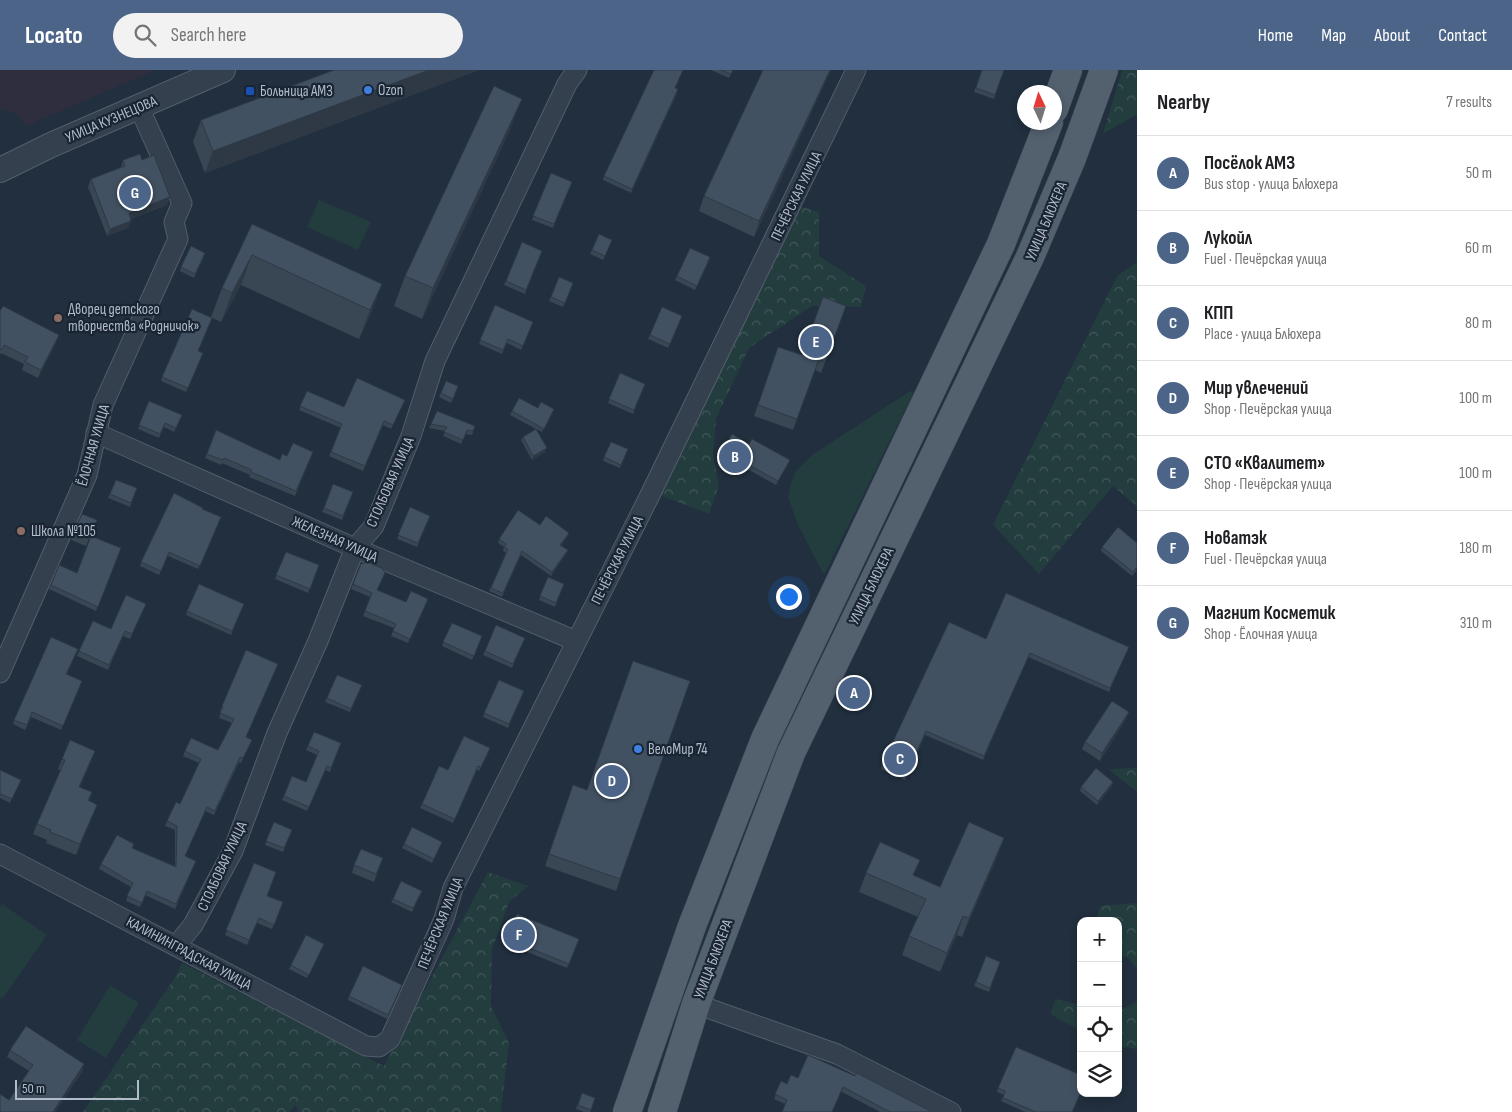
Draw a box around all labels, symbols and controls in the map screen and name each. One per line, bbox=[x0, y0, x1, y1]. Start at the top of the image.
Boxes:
search box bbox=[113, 13, 463, 58]
text: Locato bbox=[25, 21, 83, 50]
icon: search bbox=[131, 21, 159, 49]
text: Search here bbox=[171, 24, 246, 47]
text: Home bbox=[1258, 25, 1293, 46]
text: Map bbox=[1321, 25, 1346, 46]
text: About bbox=[1374, 25, 1410, 46]
text: Contact bbox=[1438, 25, 1487, 46]
place label: Ozon bbox=[378, 81, 403, 100]
place label: Больница АМЗ bbox=[260, 82, 333, 101]
marker: Ozon bbox=[362, 84, 374, 96]
marker: Больница АМЗ bbox=[244, 85, 256, 97]
north arrow bbox=[1017, 85, 1062, 130]
text: Nearby bbox=[1157, 90, 1210, 115]
street label: УЛИЦА КУЗНЕЦОВА bbox=[63, 91, 160, 147]
text: 7 results bbox=[1446, 93, 1492, 112]
street label: ПЕЧЁРСКАЯ УЛИЦА bbox=[767, 148, 827, 244]
text: Посёлок АМЗ bbox=[1204, 152, 1295, 175]
text: A bbox=[1169, 164, 1177, 183]
text: 50 m bbox=[1466, 164, 1492, 183]
pin: G bbox=[119, 174, 151, 212]
text: Bus stop · улица Блюхера bbox=[1204, 175, 1338, 194]
street label: УЛИЦА БЛЮХЕРА bbox=[1021, 178, 1072, 263]
text: Лукойл bbox=[1204, 227, 1252, 250]
text: B bbox=[1169, 239, 1177, 258]
text: 60 m bbox=[1465, 239, 1492, 258]
text: Fuel · Печёрская улица bbox=[1204, 250, 1327, 269]
place label: Дворец детского творчества «Родничок» bbox=[68, 300, 199, 336]
text: КПП bbox=[1204, 302, 1233, 325]
marker: Дворец детского творчества «Родничок» bbox=[52, 312, 64, 324]
text: C bbox=[1169, 314, 1177, 333]
text: 80 m bbox=[1465, 314, 1492, 333]
pin: E bbox=[800, 323, 832, 361]
text: Place · улица Блюхера bbox=[1204, 325, 1321, 344]
text: Мир увлечений bbox=[1204, 377, 1308, 400]
text: D bbox=[1169, 389, 1177, 408]
text: 100 m bbox=[1459, 389, 1492, 408]
text: Shop · Печёрская улица bbox=[1204, 400, 1332, 419]
street label: ЁЛОЧНАЯ УЛИЦА bbox=[73, 402, 114, 488]
street label: СТОЛБОВАЯ УЛИЦА bbox=[362, 434, 419, 530]
pin: B bbox=[719, 438, 751, 476]
text: СТО «Квалитет» bbox=[1204, 452, 1325, 475]
text: E bbox=[1170, 464, 1176, 483]
text: 100 m bbox=[1459, 464, 1492, 483]
text: Shop · Печёрская улица bbox=[1204, 475, 1332, 494]
street label: ЖЕЛЕЗНАЯ УЛИЦА bbox=[289, 512, 381, 567]
street label: ПЕЧЁРСКАЯ УЛИЦА bbox=[587, 512, 648, 608]
place label: Школа №105 bbox=[31, 522, 96, 541]
marker: Школа №105 bbox=[15, 525, 27, 537]
text: Новатэк bbox=[1204, 527, 1267, 550]
text: F bbox=[1170, 539, 1176, 558]
text: 180 m bbox=[1459, 539, 1492, 558]
street label: УЛИЦА БЛЮХЕРА bbox=[845, 544, 899, 628]
text: Fuel · Печёрская улица bbox=[1204, 550, 1327, 569]
your location bbox=[776, 584, 802, 610]
text: Магнит Косметик bbox=[1204, 602, 1336, 625]
text: G bbox=[1169, 614, 1177, 633]
text: 310 m bbox=[1460, 614, 1492, 633]
text: Shop · Ёлочная улица bbox=[1204, 625, 1317, 644]
pin: A bbox=[838, 674, 870, 712]
place label: ВелоМир 74 bbox=[648, 740, 708, 759]
pin: C bbox=[884, 740, 916, 778]
marker: ВелоМир 74 bbox=[632, 743, 644, 755]
pin: D bbox=[596, 762, 628, 800]
street label: СТОЛБОВАЯ УЛИЦА bbox=[193, 818, 252, 914]
street label: ПЕЧЁРСКАЯ УЛИЦА bbox=[413, 874, 468, 972]
street label: КАЛИНИНГРАДСКАЯ УЛИЦА bbox=[123, 912, 255, 995]
pin: F bbox=[503, 916, 535, 954]
street label: УЛИЦА БЛЮХЕРА bbox=[690, 916, 738, 1002]
map controls bbox=[1077, 917, 1122, 1097]
button: + bbox=[1077, 917, 1122, 962]
button: − bbox=[1077, 962, 1122, 1007]
button: locate bbox=[1077, 1007, 1122, 1052]
button: layers bbox=[1077, 1052, 1122, 1097]
scale bar bbox=[15, 1077, 139, 1100]
text: 50 m bbox=[22, 1080, 45, 1097]

